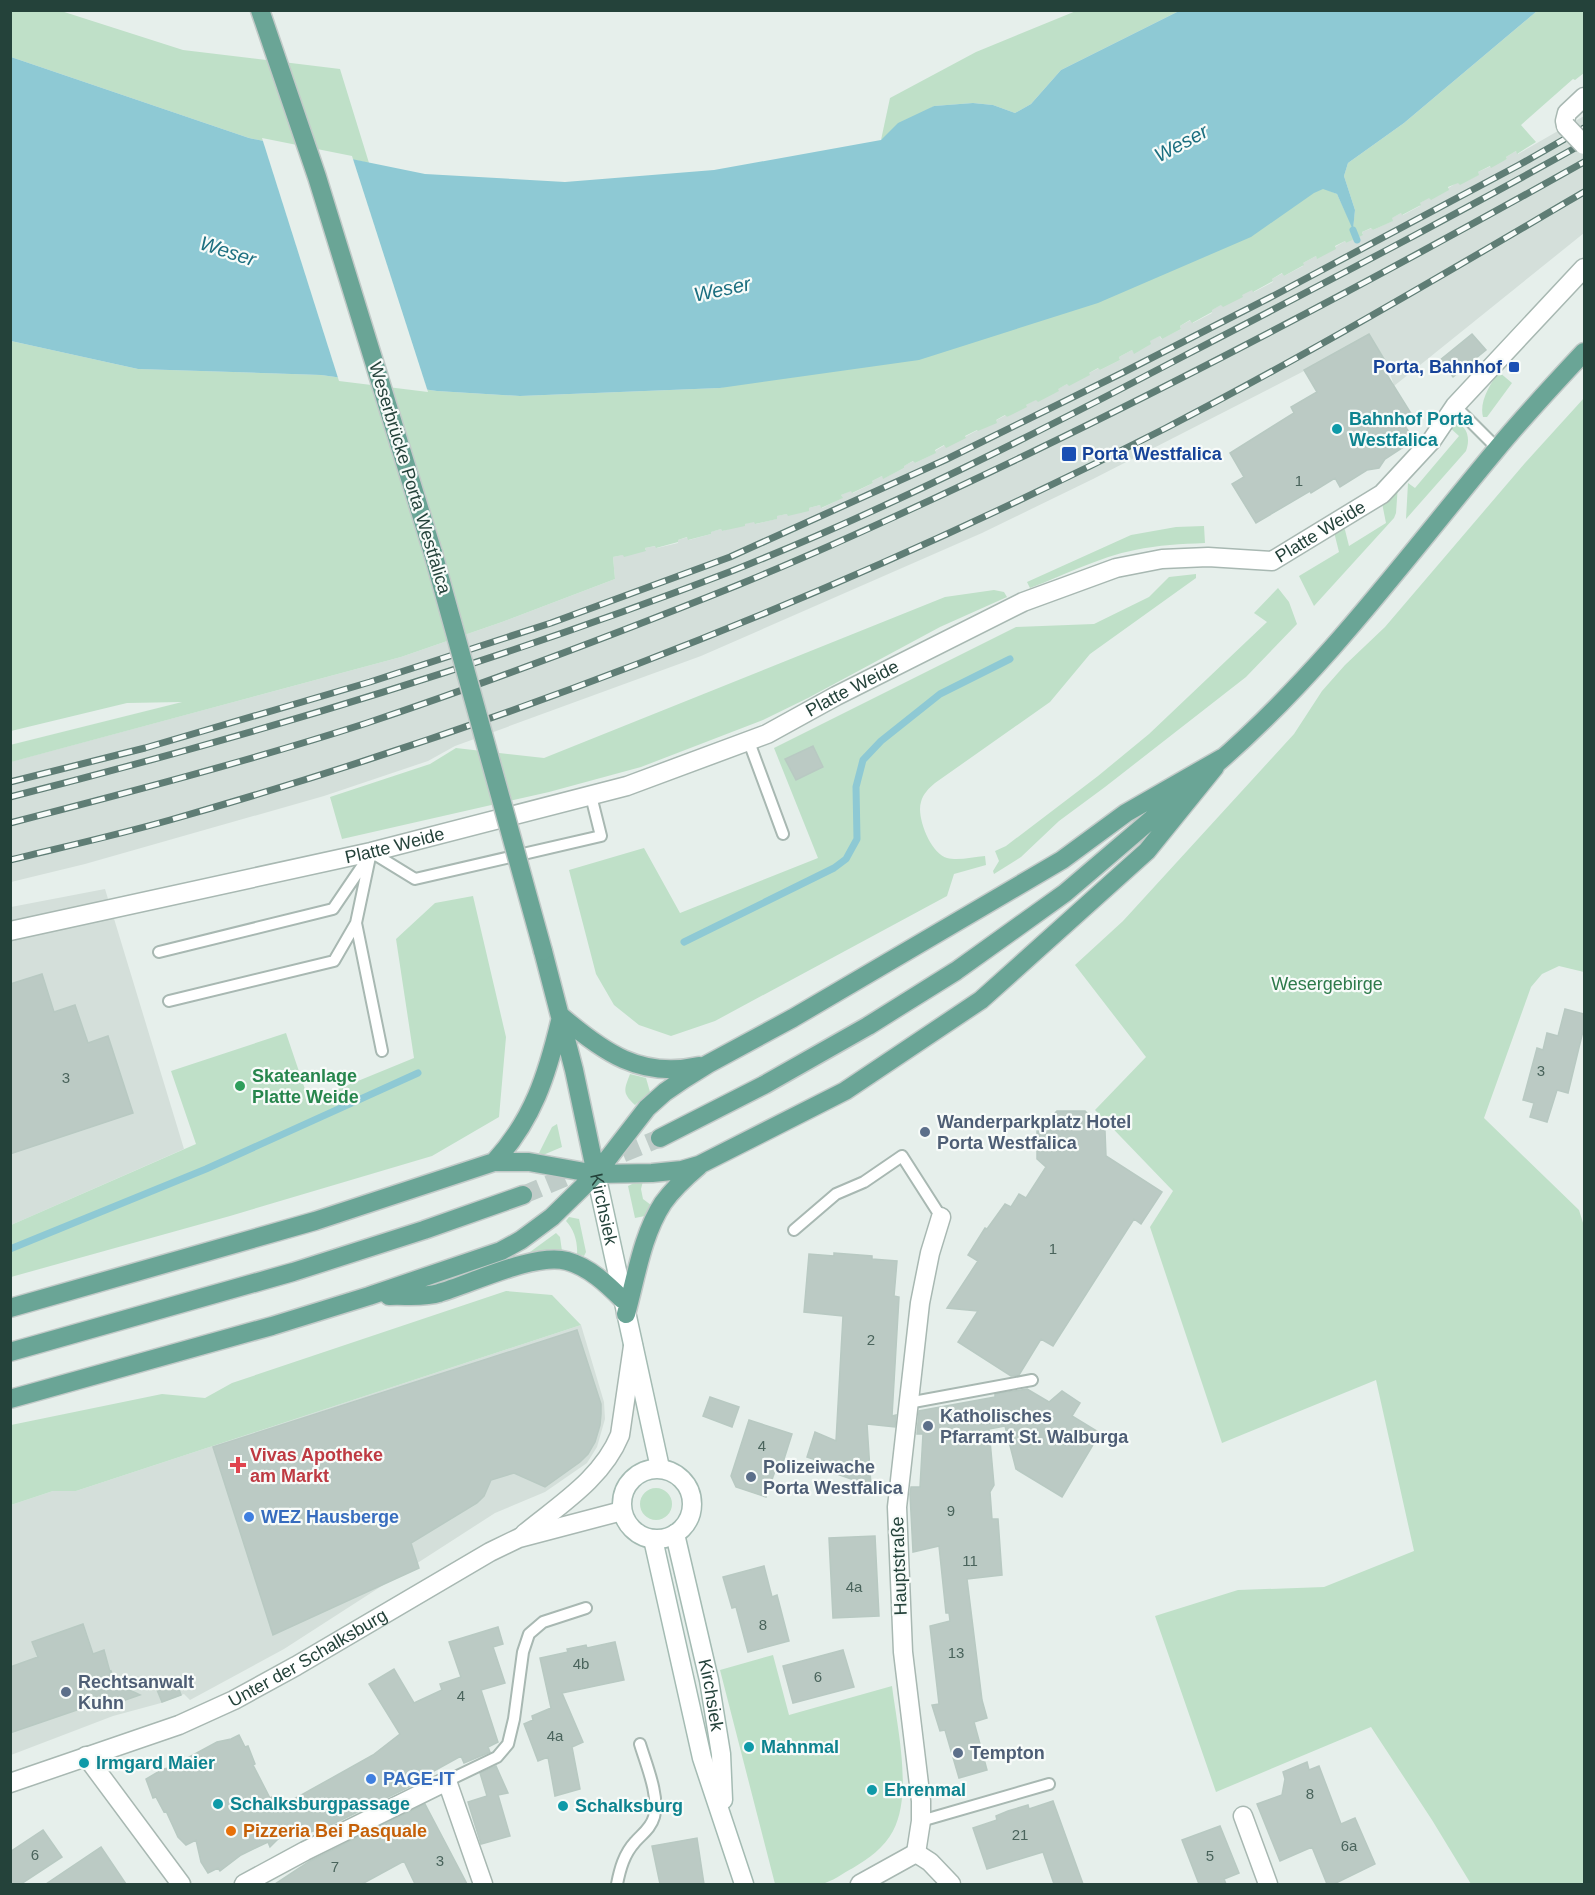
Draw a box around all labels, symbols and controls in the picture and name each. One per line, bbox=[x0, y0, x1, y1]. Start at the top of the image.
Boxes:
water label: Weser bbox=[1150, 119, 1213, 166]
water label: Weser bbox=[197, 232, 260, 271]
water label: Weser bbox=[692, 272, 754, 306]
place label: Porta, Bahnhof bbox=[1373, 357, 1503, 377]
street label: Weserbrücke Porta Westfalica bbox=[365, 360, 455, 597]
marker: Porta, Bahnhof bbox=[1507, 360, 1521, 374]
place label: Bahnhof Porta Westfalica bbox=[1349, 409, 1474, 450]
marker: Bahnhof Porta Westfalica bbox=[1330, 422, 1344, 436]
place label: Porta Westfalica bbox=[1082, 444, 1223, 464]
marker: Porta Westfalica bbox=[1060, 445, 1078, 463]
house number: 1 bbox=[1295, 472, 1303, 489]
street label: Platte Weide bbox=[1272, 497, 1369, 567]
street label: Platte Weide bbox=[802, 656, 902, 721]
street label: Platte Weide bbox=[343, 824, 446, 867]
park label: Wesergebirge bbox=[1271, 974, 1383, 994]
house number: 3 bbox=[1537, 1062, 1545, 1079]
place label: Skateanlage Platte Weide bbox=[252, 1066, 359, 1107]
house number: 3 bbox=[62, 1069, 70, 1086]
marker: Skateanlage Platte Weide bbox=[233, 1079, 247, 1093]
place label: Wanderparkplatz Hotel Porta Westfalica bbox=[937, 1112, 1131, 1153]
marker: Wanderparkplatz Hotel Porta Westfalica bbox=[918, 1125, 932, 1139]
street label: Kirchsiek bbox=[586, 1171, 621, 1248]
house number: 1 bbox=[1049, 1240, 1057, 1257]
house number: 2 bbox=[867, 1331, 875, 1348]
place label: Katholisches Pfarramt St. Walburga bbox=[940, 1406, 1129, 1447]
marker: Katholisches Pfarramt St. Walburga bbox=[921, 1419, 935, 1433]
house number: 4 bbox=[758, 1437, 766, 1454]
place label: Vivas Apotheke am Markt bbox=[250, 1445, 383, 1486]
place label: Polizeiwache Porta Westfalica bbox=[763, 1457, 904, 1498]
marker: Vivas Apotheke am Markt bbox=[231, 1458, 245, 1472]
marker: Polizeiwache Porta Westfalica bbox=[744, 1470, 758, 1484]
house number: 9 bbox=[947, 1502, 955, 1519]
place label: WEZ Hausberge bbox=[261, 1507, 399, 1527]
marker: WEZ Hausberge bbox=[242, 1510, 256, 1524]
street label: Hauptstraße bbox=[887, 1516, 911, 1616]
house number: 11 bbox=[962, 1552, 978, 1569]
house number: 4a bbox=[846, 1578, 863, 1595]
street label: Unter der Schalksburg bbox=[225, 1605, 391, 1711]
house number: 8 bbox=[759, 1616, 767, 1633]
house number: 13 bbox=[948, 1644, 964, 1661]
house number: 4b bbox=[573, 1655, 589, 1672]
street label: Kirchsiek bbox=[694, 1657, 727, 1734]
house number: 6 bbox=[814, 1668, 822, 1685]
place label: Rechtsanwalt Kuhn bbox=[78, 1672, 194, 1713]
marker: Rechtsanwalt Kuhn bbox=[59, 1685, 73, 1699]
house number: 4 bbox=[457, 1687, 465, 1704]
house number: 4a bbox=[547, 1727, 564, 1744]
place label: Mahnmal bbox=[761, 1737, 839, 1757]
marker: Mahnmal bbox=[742, 1740, 756, 1754]
place label: Tempton bbox=[970, 1743, 1045, 1763]
marker: Tempton bbox=[951, 1746, 965, 1760]
place label: Irmgard Maier bbox=[96, 1753, 215, 1773]
marker: Irmgard Maier bbox=[77, 1756, 91, 1770]
place label: PAGE-IT bbox=[383, 1769, 455, 1789]
marker: PAGE-IT bbox=[364, 1772, 378, 1786]
place label: Ehrenmal bbox=[884, 1780, 966, 1800]
marker: Ehrenmal bbox=[865, 1783, 879, 1797]
house number: 8 bbox=[1306, 1785, 1314, 1802]
place label: Schalksburgpassage bbox=[230, 1794, 410, 1814]
place label: Schalksburg bbox=[575, 1796, 683, 1816]
marker: Schalksburgpassage bbox=[211, 1797, 225, 1811]
marker: Schalksburg bbox=[556, 1799, 570, 1813]
place label: Pizzeria Bei Pasquale bbox=[243, 1821, 427, 1841]
marker: Pizzeria Bei Pasquale bbox=[224, 1824, 238, 1838]
house number: 21 bbox=[1012, 1826, 1028, 1843]
house number: 6a bbox=[1341, 1837, 1358, 1854]
house number: 6 bbox=[31, 1846, 39, 1863]
house number: 5 bbox=[1206, 1847, 1214, 1864]
house number: 3 bbox=[436, 1852, 444, 1869]
house number: 7 bbox=[331, 1858, 339, 1875]

